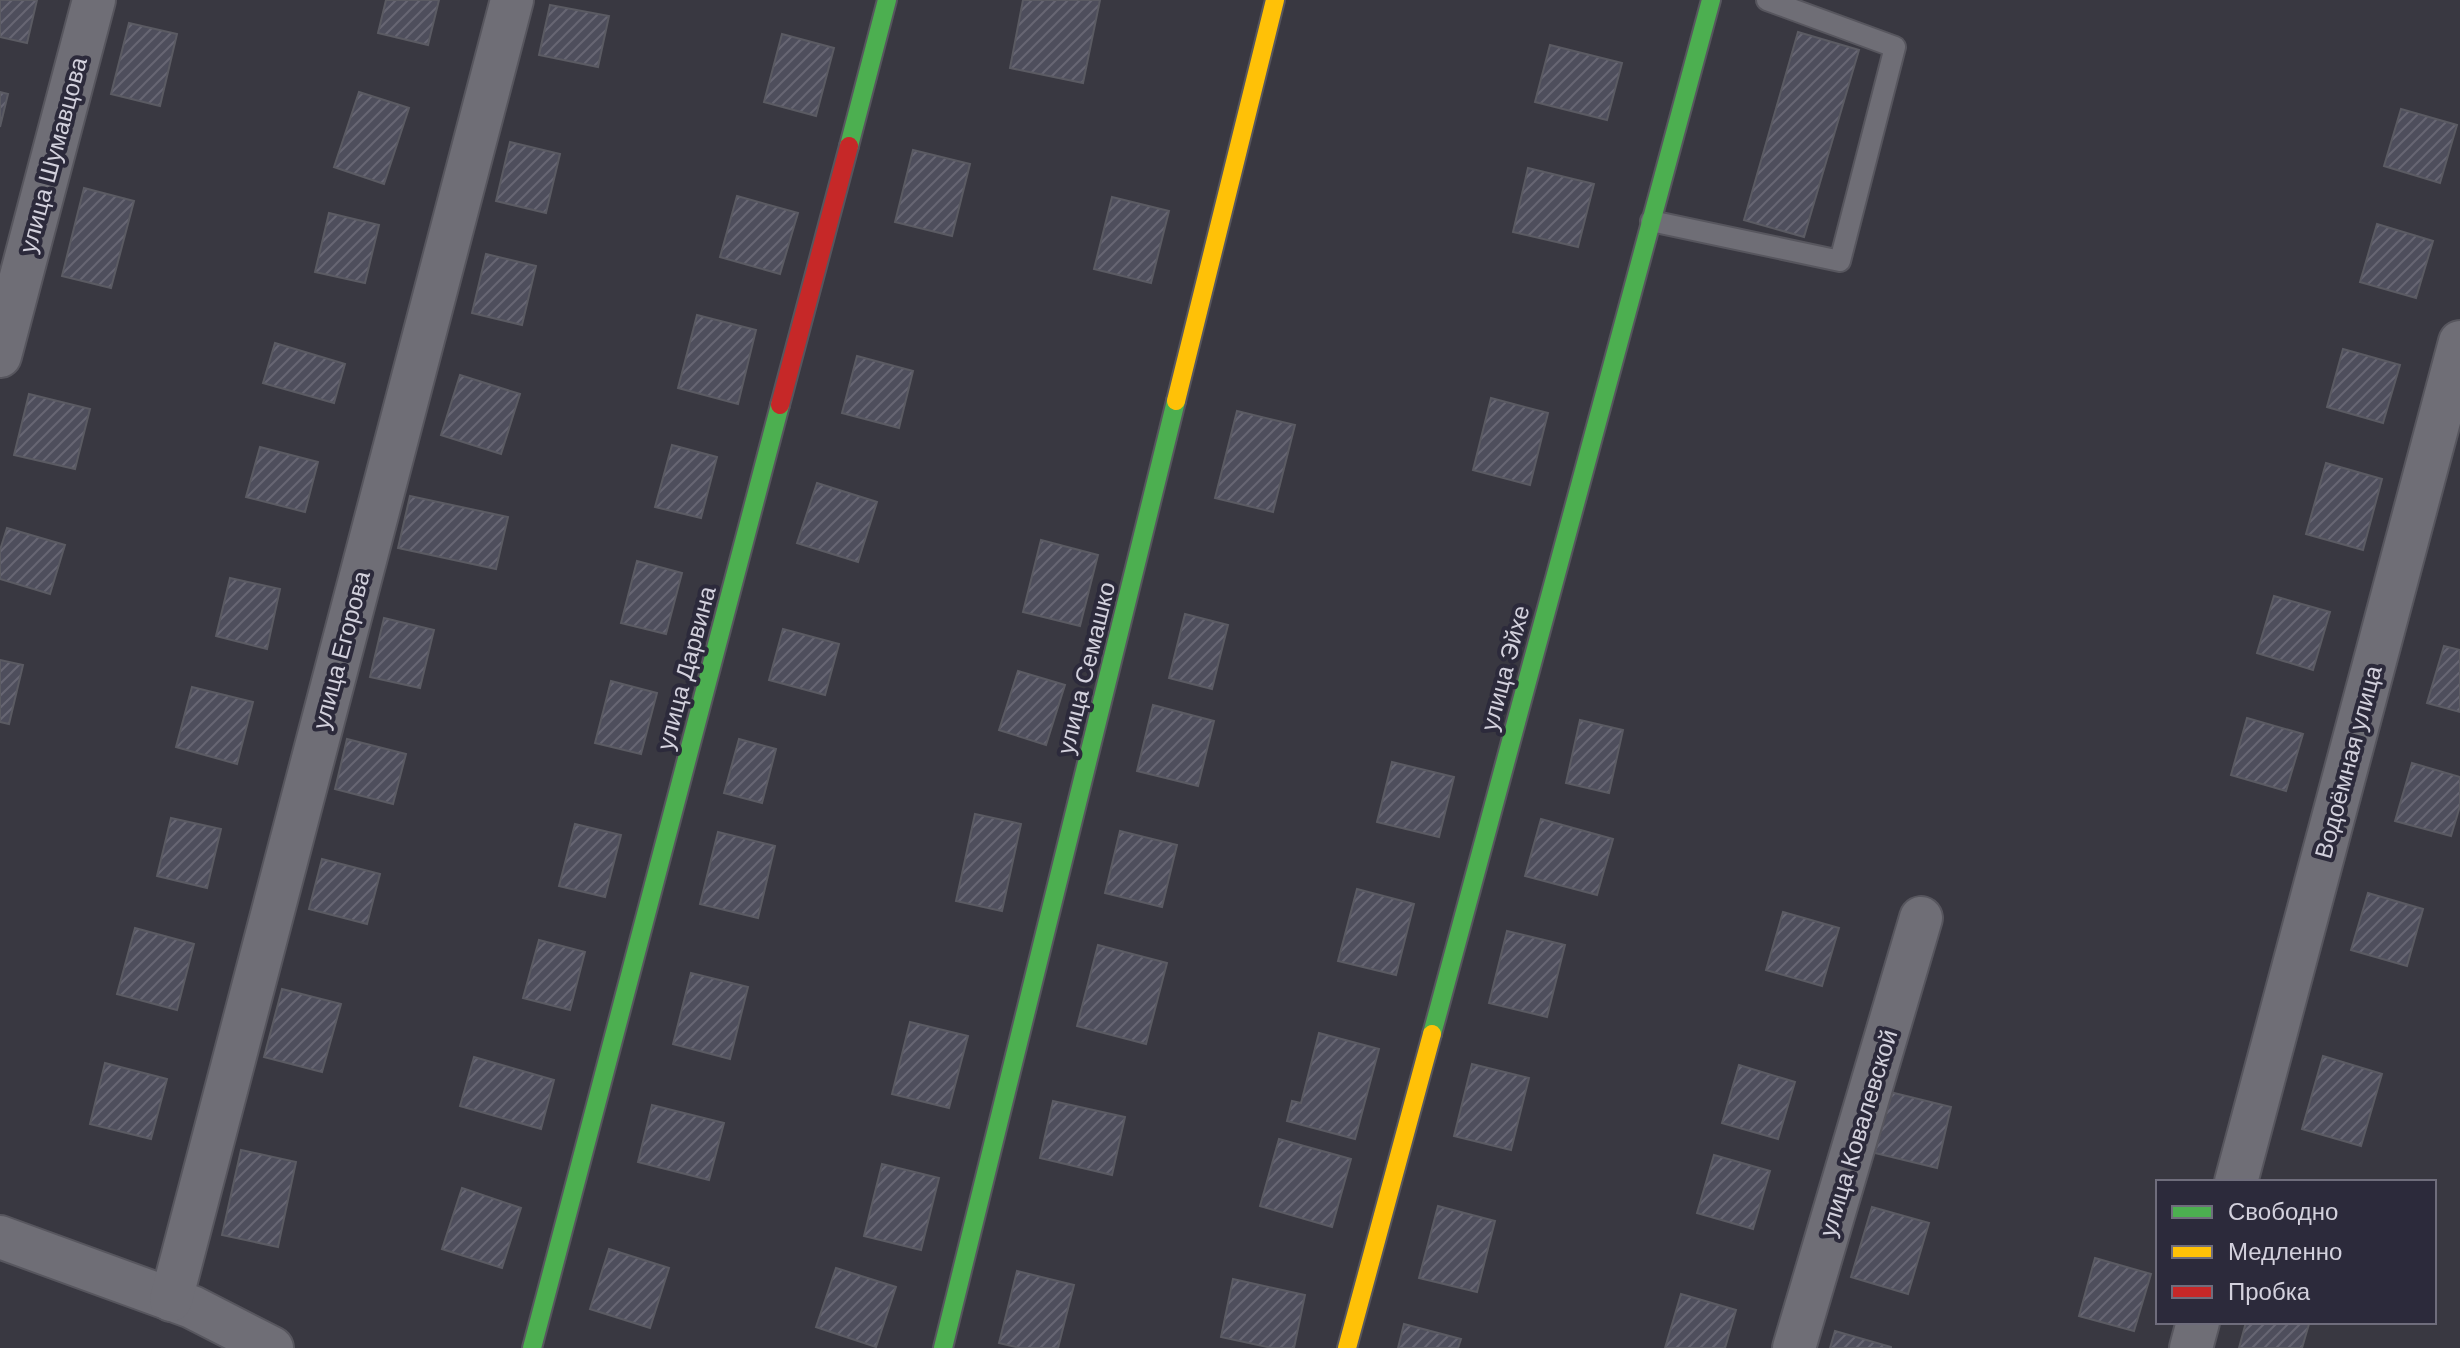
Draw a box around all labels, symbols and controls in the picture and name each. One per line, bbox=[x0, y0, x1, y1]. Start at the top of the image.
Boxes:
street label: улица Шумавцова bbox=[14, 54, 92, 256]
street label: улица Егорова bbox=[307, 567, 375, 732]
street label: улица Семашко bbox=[1052, 579, 1120, 757]
street label: улица Дарвина bbox=[651, 583, 721, 753]
street label: улица Эйхе bbox=[1475, 602, 1535, 734]
street label: Водоёмная улица bbox=[2309, 662, 2387, 861]
street label: улица Ковалевской bbox=[1814, 1026, 1902, 1240]
legend bbox=[2156, 1180, 2436, 1324]
text: Свободно bbox=[2228, 1198, 2338, 1225]
text: Медленно bbox=[2228, 1238, 2342, 1265]
text: Пробка bbox=[2228, 1278, 2311, 1305]

